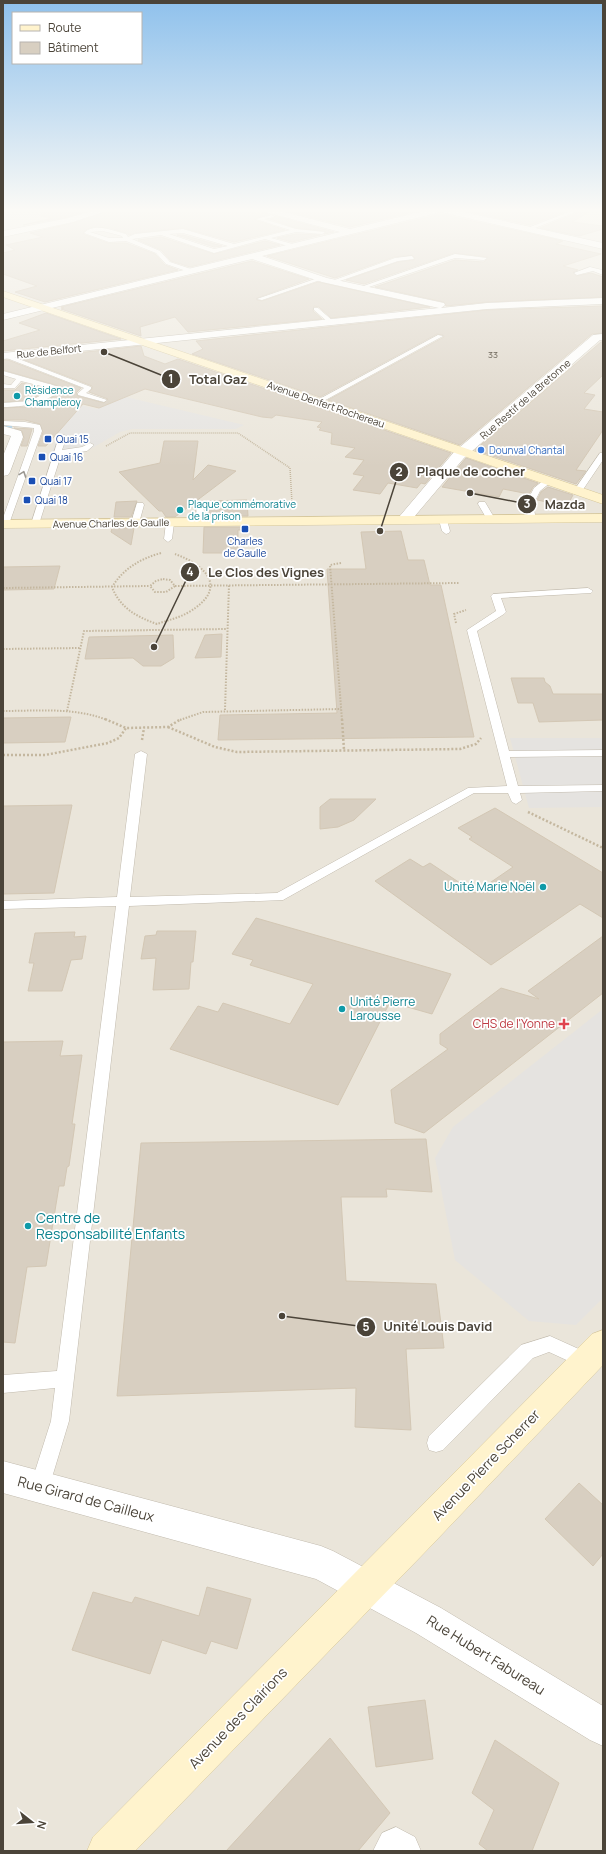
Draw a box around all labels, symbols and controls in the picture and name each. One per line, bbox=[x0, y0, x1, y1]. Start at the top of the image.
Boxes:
legend bbox=[12, 12, 142, 64]
text: Route bbox=[48, 19, 81, 36]
text: Bâtiment bbox=[48, 39, 99, 56]
street label: Rue de Belfort bbox=[16, 341, 82, 361]
house number: 33 bbox=[488, 348, 498, 361]
street label: Rue Restif de la Bretonne bbox=[477, 356, 573, 442]
callout: Total Gaz bbox=[161, 367, 255, 392]
text: 1 bbox=[168, 370, 174, 387]
text: Total Gaz bbox=[189, 370, 247, 388]
street label: Avenue Denfert Rochereau bbox=[265, 377, 387, 431]
place label: Résidence Champleroy bbox=[25, 383, 81, 409]
marker: Résidence Champleroy bbox=[12, 391, 22, 401]
place label: Quai 15 bbox=[56, 432, 89, 446]
marker: Quai 15 bbox=[43, 434, 53, 444]
place label: Dounval Chantal bbox=[489, 443, 565, 457]
marker: Dounval Chantal bbox=[476, 445, 486, 455]
place label: Quai 16 bbox=[50, 450, 83, 464]
marker: Quai 16 bbox=[37, 452, 47, 462]
callout: Plaque de cocher bbox=[389, 459, 534, 484]
text: Plaque de cocher bbox=[417, 462, 525, 480]
text: 2 bbox=[395, 463, 403, 480]
one-way arrow bbox=[18, 471, 26, 478]
place label: Quai 17 bbox=[40, 474, 72, 488]
marker: Quai 17 bbox=[27, 476, 37, 486]
callout: Mazda bbox=[517, 492, 593, 517]
place label: Quai 18 bbox=[35, 493, 68, 507]
marker: Quai 18 bbox=[22, 495, 32, 505]
text: 3 bbox=[524, 495, 531, 512]
text: Mazda bbox=[545, 495, 585, 513]
place label: Plaque commémorative de la prison bbox=[188, 497, 296, 523]
marker: Plaque commémorative de la prison bbox=[175, 505, 185, 515]
street label: Avenue Charles de Gaulle bbox=[53, 515, 170, 531]
marker: Charles de Gaulle bbox=[240, 524, 250, 534]
place label: Charles de Gaulle bbox=[224, 534, 267, 560]
callout: Le Clos des Vignes bbox=[180, 560, 332, 585]
text: 4 bbox=[186, 563, 194, 580]
text: Le Clos des Vignes bbox=[208, 563, 324, 581]
place label: Unité Marie Noël bbox=[444, 878, 535, 895]
marker: Unité Marie Noël bbox=[538, 882, 548, 892]
place label: Unité Pierre Larousse bbox=[350, 993, 415, 1024]
marker: Unité Pierre Larousse bbox=[337, 1004, 347, 1014]
place label: CHS de l'Yonne bbox=[473, 1015, 555, 1032]
marker: CHS de l'Yonne bbox=[558, 1018, 570, 1030]
place label: Centre de Responsabilité Enfants bbox=[36, 1208, 185, 1243]
marker: Centre de Responsabilité Enfants bbox=[23, 1221, 33, 1231]
callout: Unité Louis David bbox=[356, 1314, 501, 1339]
text: Unité Louis David bbox=[384, 1317, 492, 1335]
text: 5 bbox=[362, 1318, 370, 1335]
street label: Avenue Pierre Scherrer bbox=[428, 1405, 544, 1524]
street label: Rue Girard de Cailleux bbox=[16, 1471, 157, 1526]
street label: Rue Hubert Fabureau bbox=[423, 1610, 549, 1699]
street label: Avenue des Clairions bbox=[184, 1663, 291, 1772]
north arrow bbox=[12, 1802, 52, 1842]
text: N bbox=[34, 1819, 50, 1831]

